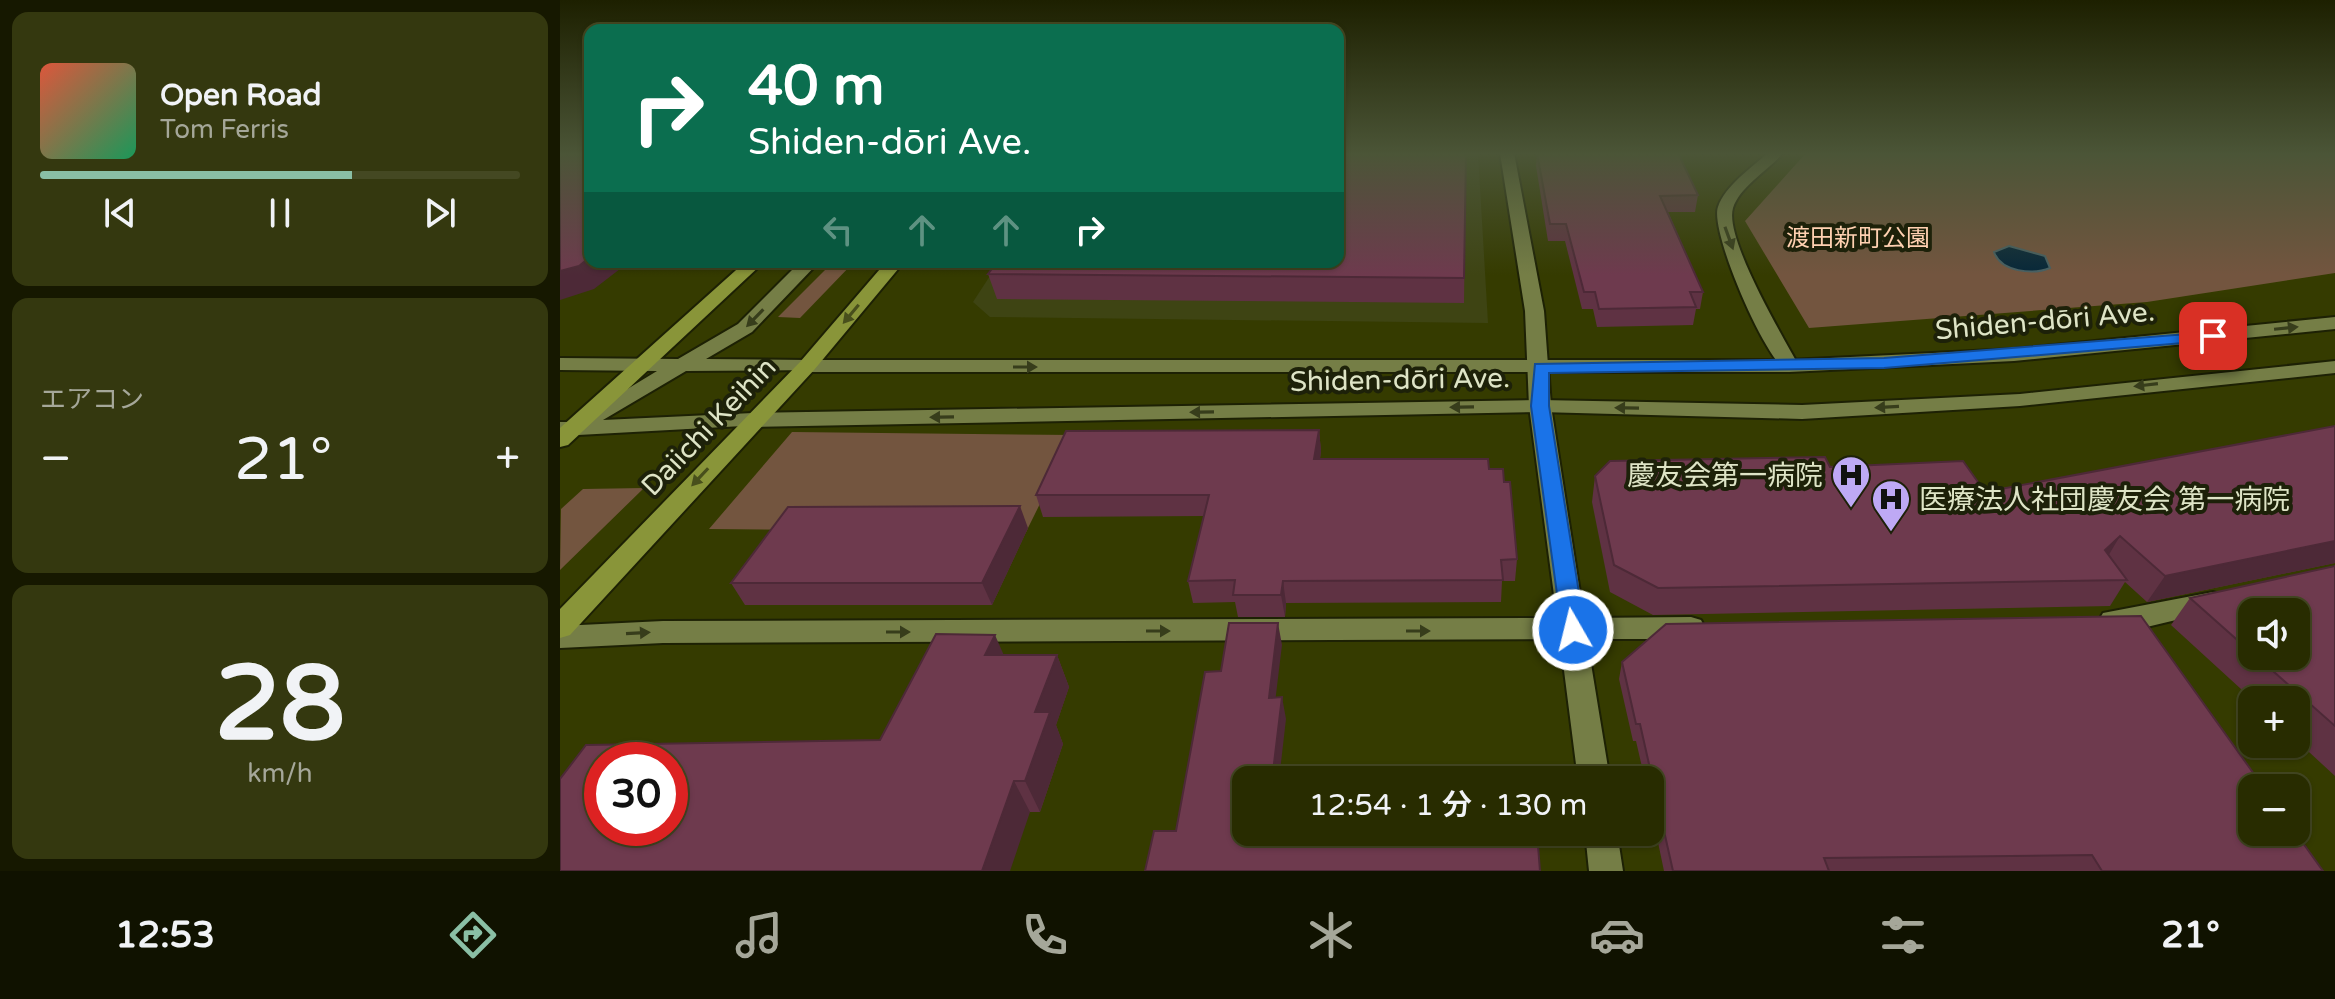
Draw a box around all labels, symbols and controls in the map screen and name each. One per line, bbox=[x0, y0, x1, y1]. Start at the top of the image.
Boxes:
text: 40 m bbox=[748, 53, 884, 120]
icon: right bbox=[616, 56, 720, 160]
text: Open Road bbox=[160, 77, 321, 114]
text: Tom Ferris bbox=[160, 114, 289, 145]
text: Shiden-dōri Ave. bbox=[748, 121, 1031, 164]
icon: previous bbox=[98, 191, 142, 235]
icon: pause bbox=[258, 191, 302, 235]
icon: next bbox=[418, 191, 462, 235]
icon: left bbox=[816, 208, 860, 252]
icon: ahead bbox=[900, 208, 944, 252]
icon: ahead bbox=[984, 208, 1028, 252]
icon: right bbox=[1068, 208, 1112, 252]
park label: 渡田新町公園 bbox=[1786, 224, 1930, 253]
one-way arrow bbox=[1723, 226, 1736, 250]
street label: Shiden-dōri Ave. bbox=[1934, 294, 2156, 348]
pin bbox=[2179, 302, 2247, 370]
one-way arrow bbox=[843, 303, 860, 323]
one-way arrow bbox=[747, 308, 765, 327]
icon: arrive bbox=[2191, 314, 2235, 358]
one-way arrow bbox=[2274, 322, 2299, 335]
street label: Daiichi Keihin bbox=[634, 350, 783, 503]
one-way arrow bbox=[1013, 361, 1038, 373]
street label: Shiden-dōri Ave. bbox=[1290, 361, 1510, 399]
one-way arrow bbox=[2133, 379, 2158, 392]
text: エアコン bbox=[40, 384, 144, 415]
one-way arrow bbox=[1449, 401, 1474, 414]
one-way arrow bbox=[1874, 401, 1899, 414]
one-way arrow bbox=[1614, 402, 1639, 415]
one-way arrow bbox=[1189, 406, 1214, 419]
one-way arrow bbox=[929, 411, 954, 423]
text: 21° bbox=[234, 424, 332, 496]
text: − bbox=[40, 433, 71, 486]
text: + bbox=[495, 433, 520, 486]
hospital icon: 慶友会第一病院 bbox=[1830, 454, 1872, 509]
place label: 慶友会第一病院 bbox=[1627, 459, 1823, 493]
one-way arrow bbox=[691, 468, 709, 487]
hospital icon: 医療法人社団慶友会 第一病院 bbox=[1870, 478, 1912, 533]
place label: 医療法人社団慶友会 第一病院 bbox=[1919, 483, 2290, 517]
position arrow bbox=[1531, 588, 1615, 672]
map controls bbox=[2238, 598, 2310, 846]
button: sound bbox=[2238, 598, 2310, 670]
one-way arrow bbox=[1146, 625, 1171, 637]
one-way arrow bbox=[1406, 625, 1431, 637]
one-way arrow bbox=[886, 626, 911, 638]
one-way arrow bbox=[626, 627, 651, 640]
text: 28 bbox=[215, 643, 345, 768]
button: + bbox=[2238, 686, 2310, 758]
speed limit sign: 30 bbox=[584, 742, 688, 846]
text: km/h bbox=[247, 758, 313, 789]
button: − bbox=[2238, 774, 2310, 846]
text: 12:54 · 1 分 · 130 m bbox=[1309, 787, 1587, 824]
icon: directions bbox=[445, 907, 501, 963]
icon: music bbox=[731, 907, 787, 963]
icon: phone bbox=[1017, 907, 1073, 963]
icon: climate bbox=[1303, 907, 1359, 963]
icon: car bbox=[1589, 907, 1645, 963]
icon: filters bbox=[1875, 907, 1931, 963]
text: 12:53 bbox=[115, 914, 215, 957]
text: 21° bbox=[2161, 914, 2220, 957]

